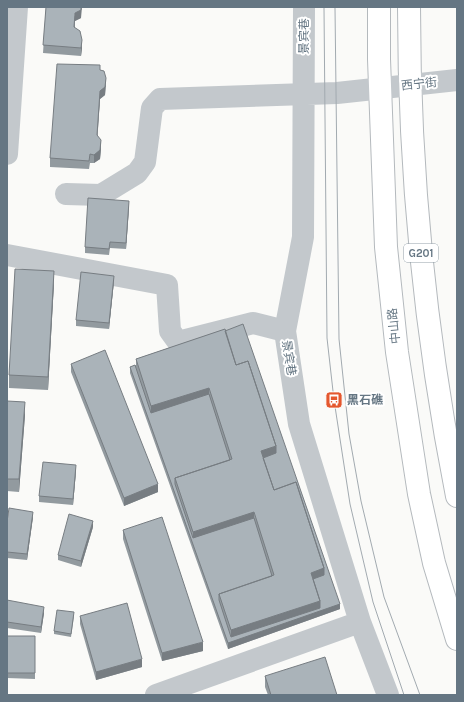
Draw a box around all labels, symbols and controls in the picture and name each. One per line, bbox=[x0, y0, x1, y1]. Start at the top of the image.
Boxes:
street label: 景宾巷 bbox=[297, 18, 311, 54]
street label: 西宁街 bbox=[400, 75, 438, 93]
road number: G201 bbox=[404, 244, 438, 262]
street label: 中山路 bbox=[385, 307, 403, 345]
street label: 景宾巷 bbox=[279, 339, 299, 377]
bus stop icon: 黑石礁 bbox=[324, 390, 344, 410]
place label: 黑石礁 bbox=[347, 393, 383, 407]

